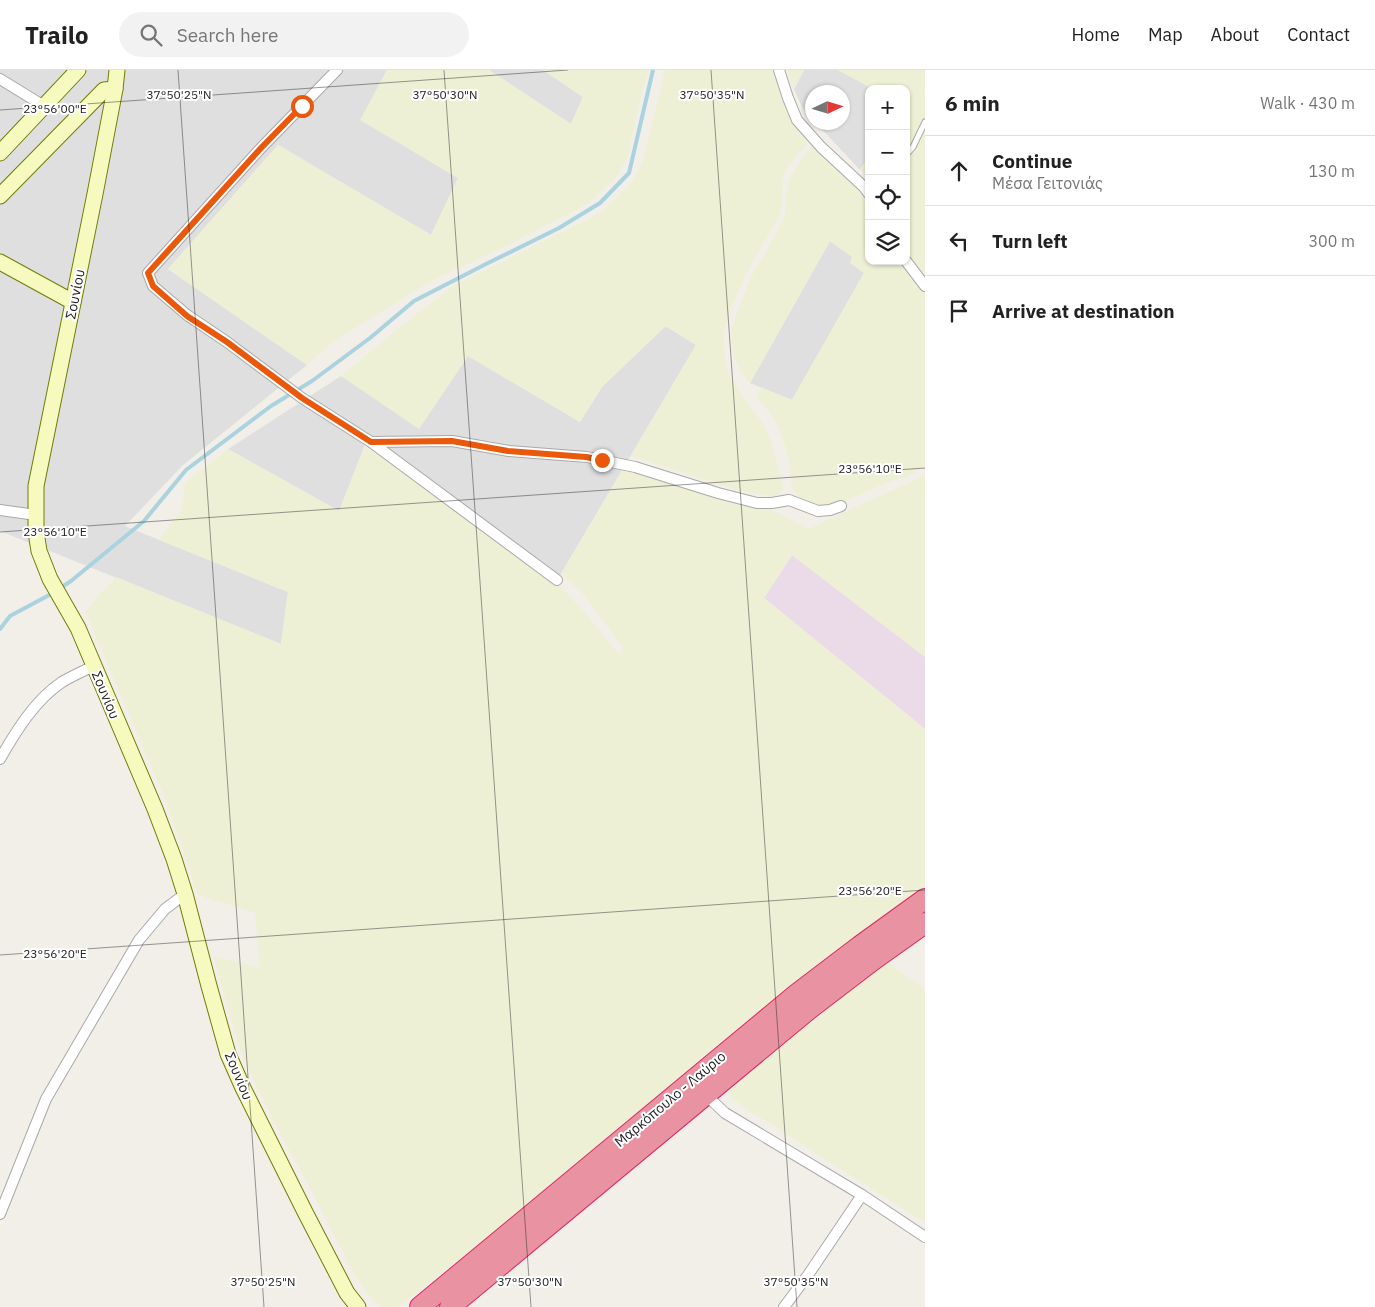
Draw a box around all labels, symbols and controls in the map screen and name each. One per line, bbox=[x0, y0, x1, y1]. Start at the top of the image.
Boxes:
search box bbox=[119, 12, 469, 57]
text: Trailo bbox=[25, 19, 89, 51]
icon: search bbox=[137, 21, 165, 49]
text: Search here bbox=[177, 23, 278, 47]
text: Home bbox=[1072, 23, 1120, 46]
text: Map bbox=[1148, 23, 1183, 46]
text: About bbox=[1211, 23, 1259, 46]
text: Contact bbox=[1287, 23, 1350, 46]
north arrow bbox=[805, 85, 850, 130]
map controls bbox=[865, 85, 910, 265]
button: + bbox=[865, 85, 910, 130]
text: 37°50'25"N bbox=[146, 87, 212, 102]
text: 37°50'30"N bbox=[412, 87, 478, 102]
text: 37°50'35"N bbox=[679, 87, 745, 102]
text: 6 min bbox=[945, 89, 1000, 117]
text: Walk · 430 m bbox=[1260, 93, 1355, 113]
route start bbox=[291, 95, 314, 118]
text: 23°56'00"E bbox=[23, 101, 87, 116]
button: − bbox=[865, 130, 910, 175]
text: Continue bbox=[992, 149, 1072, 173]
icon: ahead bbox=[945, 157, 973, 185]
text: 130 m bbox=[1308, 161, 1355, 181]
text: Μέσα Γειτονιάς bbox=[992, 173, 1103, 193]
button: locate bbox=[865, 175, 910, 220]
button: layers bbox=[865, 220, 910, 265]
icon: left bbox=[945, 227, 973, 255]
text: Turn left bbox=[992, 229, 1068, 253]
text: 300 m bbox=[1308, 231, 1355, 251]
street label: Σουνίου bbox=[61, 268, 89, 320]
icon: arrive bbox=[945, 297, 973, 325]
text: Arrive at destination bbox=[992, 299, 1175, 323]
route end bbox=[591, 449, 614, 472]
text: 23°56'10"E bbox=[838, 461, 902, 476]
text: 23°56'10"E bbox=[23, 524, 87, 539]
street label: Σουνίου bbox=[88, 668, 124, 722]
text: 23°56'20"E bbox=[838, 883, 902, 898]
text: 23°56'20"E bbox=[23, 946, 87, 961]
street label: Μαρκόπουλο - Λαύριο bbox=[611, 1047, 729, 1151]
street label: Σουνίου bbox=[221, 1049, 257, 1103]
text: 37°50'25"N bbox=[230, 1274, 296, 1289]
text: 37°50'30"N bbox=[497, 1274, 563, 1289]
text: 37°50'35"N bbox=[763, 1274, 829, 1289]

